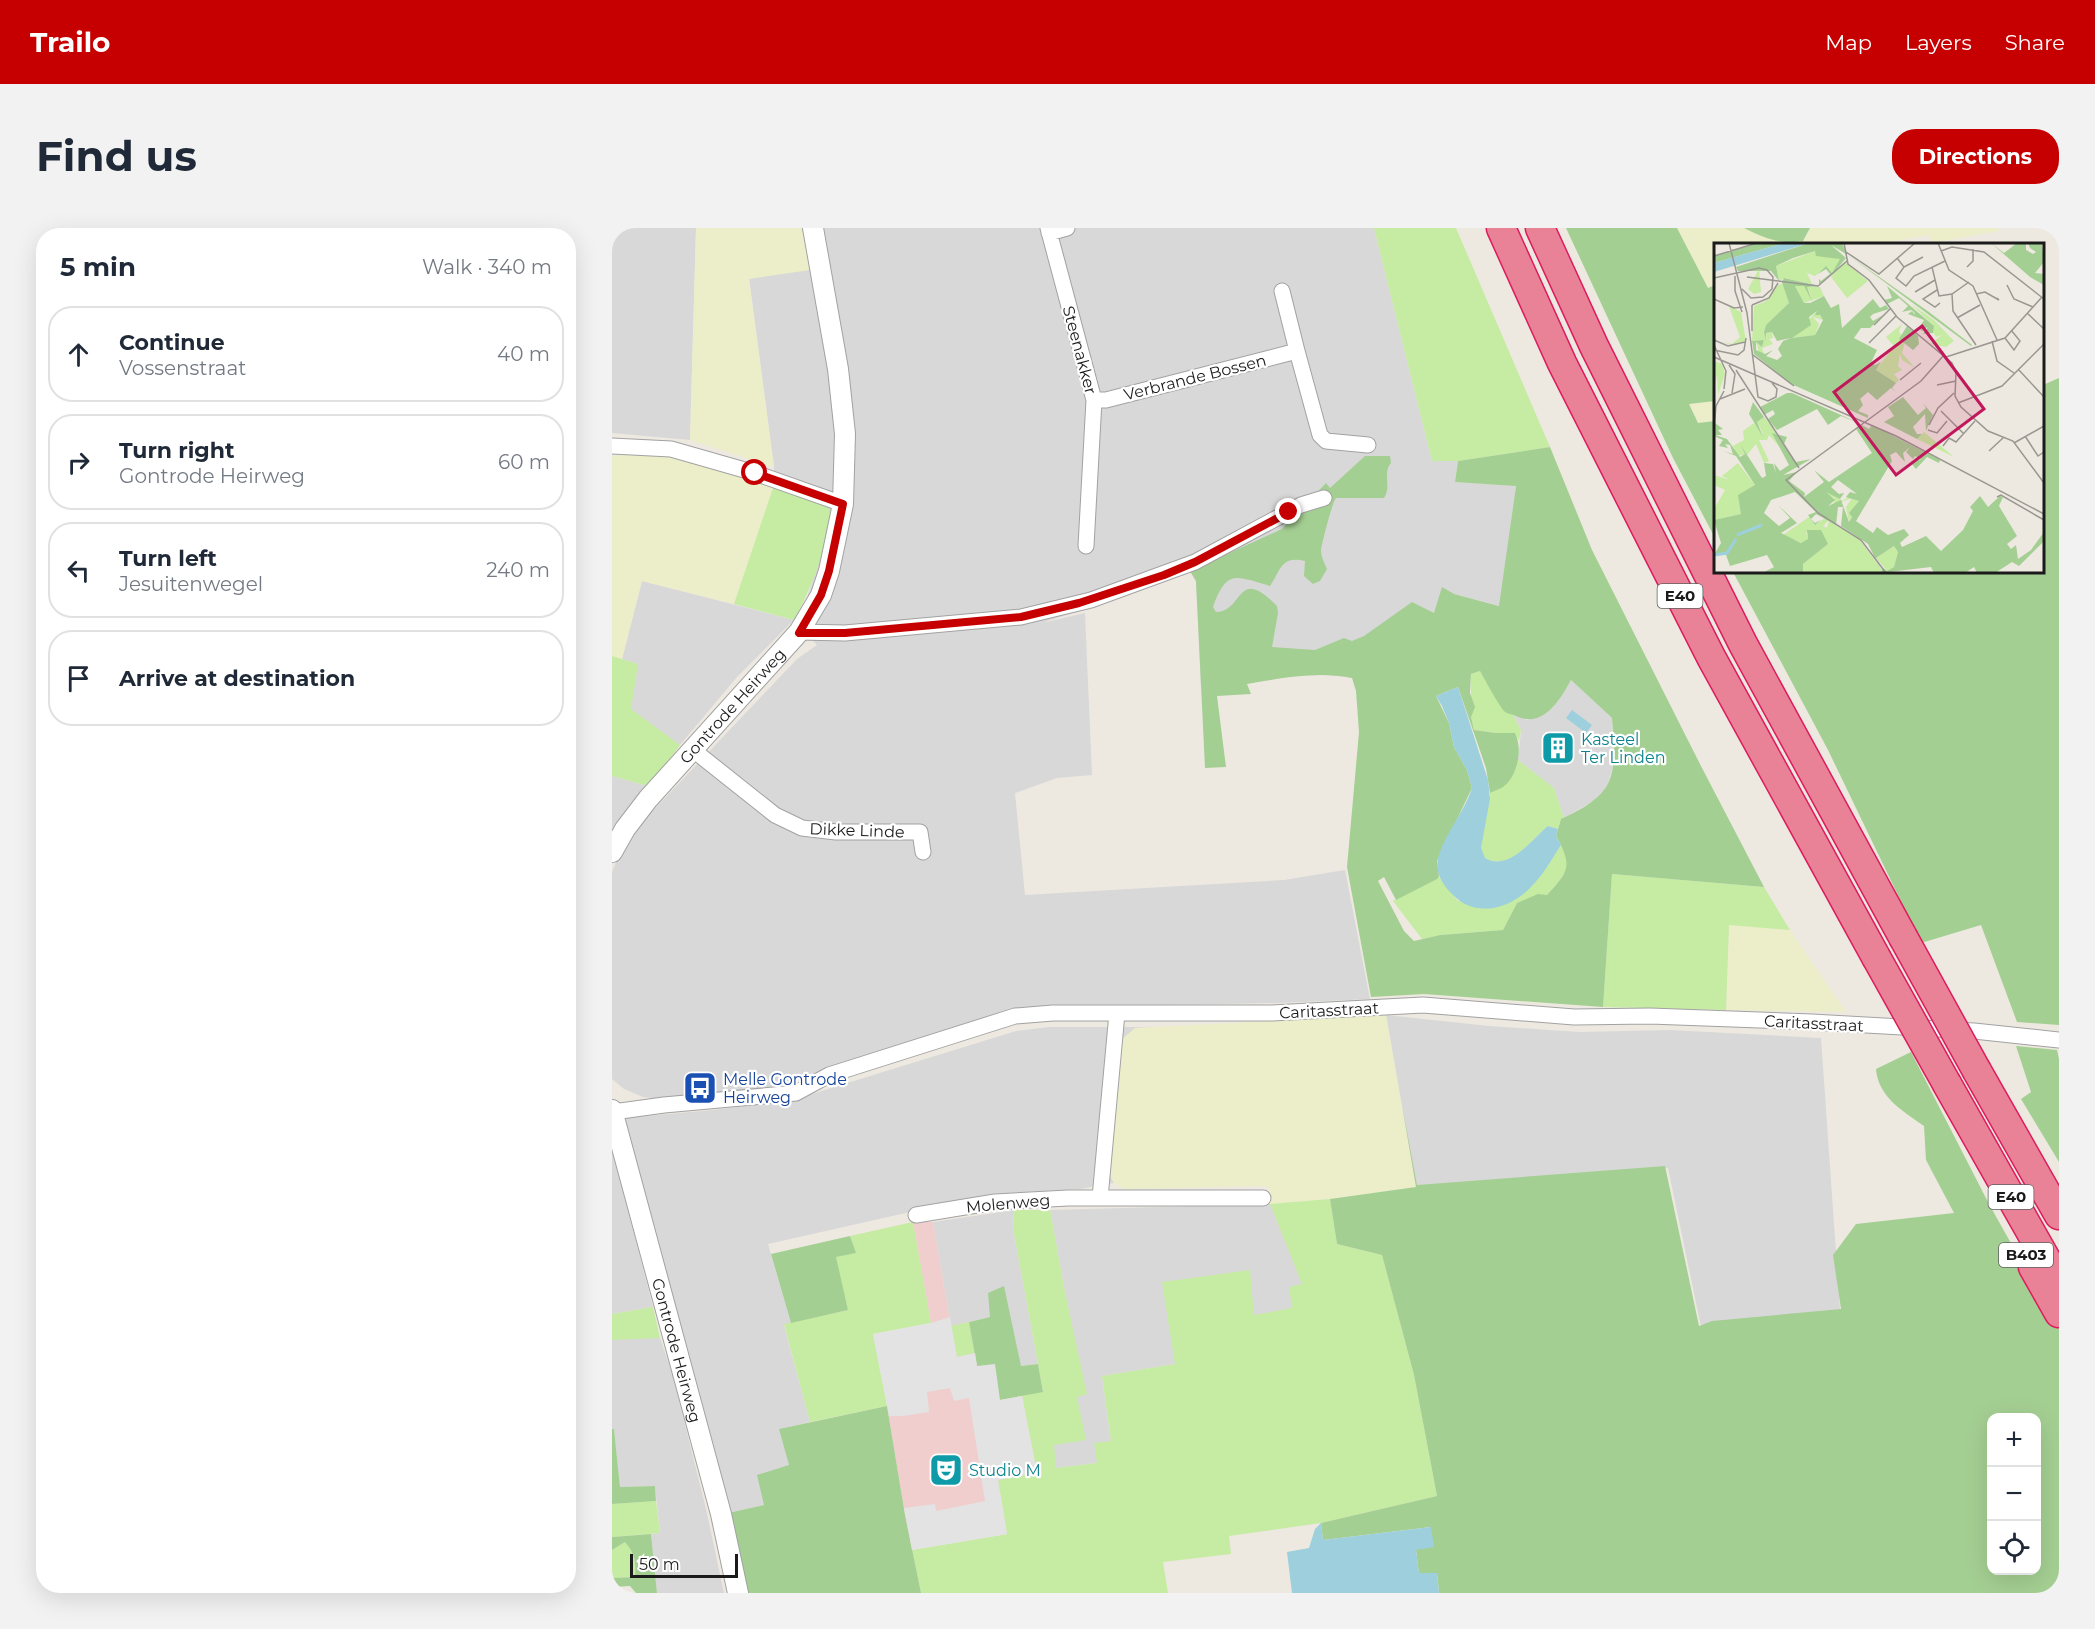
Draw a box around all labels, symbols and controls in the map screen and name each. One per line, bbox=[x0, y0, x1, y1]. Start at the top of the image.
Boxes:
text: Trailo bbox=[30, 25, 110, 59]
text: Map bbox=[1825, 30, 1872, 55]
text: Layers bbox=[1905, 30, 1972, 55]
text: Share bbox=[2005, 30, 2065, 55]
button: Directions bbox=[1892, 129, 2059, 184]
text: Find us bbox=[36, 130, 197, 182]
inset map bbox=[1714, 243, 2044, 573]
text: 5 min bbox=[60, 251, 136, 283]
text: Walk · 340 m bbox=[422, 255, 552, 279]
street label: Steenakker bbox=[1059, 304, 1100, 396]
text: Continue bbox=[119, 329, 225, 356]
icon: ahead bbox=[62, 338, 95, 371]
text: 40 m bbox=[497, 342, 550, 366]
street label: Verbrande Bossen bbox=[1122, 351, 1268, 404]
text: Vossenstraat bbox=[119, 356, 246, 380]
text: Turn right bbox=[119, 437, 234, 464]
icon: right bbox=[62, 446, 95, 479]
text: 60 m bbox=[498, 450, 550, 474]
route start bbox=[741, 459, 767, 485]
text: Gontrode Heirweg bbox=[119, 464, 305, 488]
route end bbox=[1275, 498, 1301, 524]
text: Turn left bbox=[119, 545, 217, 572]
icon: left bbox=[62, 554, 95, 587]
text: 240 m bbox=[486, 558, 550, 582]
text: Jesuitenwegel bbox=[119, 572, 263, 596]
road number: E40 bbox=[1658, 584, 1702, 608]
street label: Gontrode Heirweg bbox=[676, 644, 790, 768]
icon: arrive bbox=[62, 662, 95, 695]
text: Arrive at destination bbox=[119, 665, 355, 692]
building icon: Kasteel Ter Linden bbox=[1540, 730, 1576, 766]
place label: Kasteel Ter Linden bbox=[1581, 730, 1665, 767]
street label: Dikke Linde bbox=[809, 819, 905, 842]
street label: Caritasstraat bbox=[1279, 998, 1380, 1023]
street label: Caritasstraat bbox=[1764, 1011, 1865, 1036]
bus stop icon: Melle Gontrode Heirweg bbox=[682, 1070, 718, 1106]
place label: Melle Gontrode Heirweg bbox=[723, 1070, 847, 1107]
road number: E40 bbox=[1988, 1185, 2034, 1209]
street label: Molenweg bbox=[965, 1190, 1051, 1217]
road number: B403 bbox=[1999, 1243, 2053, 1267]
street label: Gontrode Heirweg bbox=[648, 1276, 705, 1425]
map controls bbox=[1987, 1413, 2041, 1575]
button: + bbox=[1987, 1413, 2041, 1467]
theatre icon: Studio M bbox=[928, 1452, 964, 1488]
place label: Studio M bbox=[969, 1461, 1041, 1480]
button: − bbox=[1987, 1467, 2041, 1521]
button: locate bbox=[1987, 1521, 2041, 1575]
scale bar bbox=[630, 1551, 738, 1578]
text: 50 m bbox=[639, 1555, 680, 1574]

